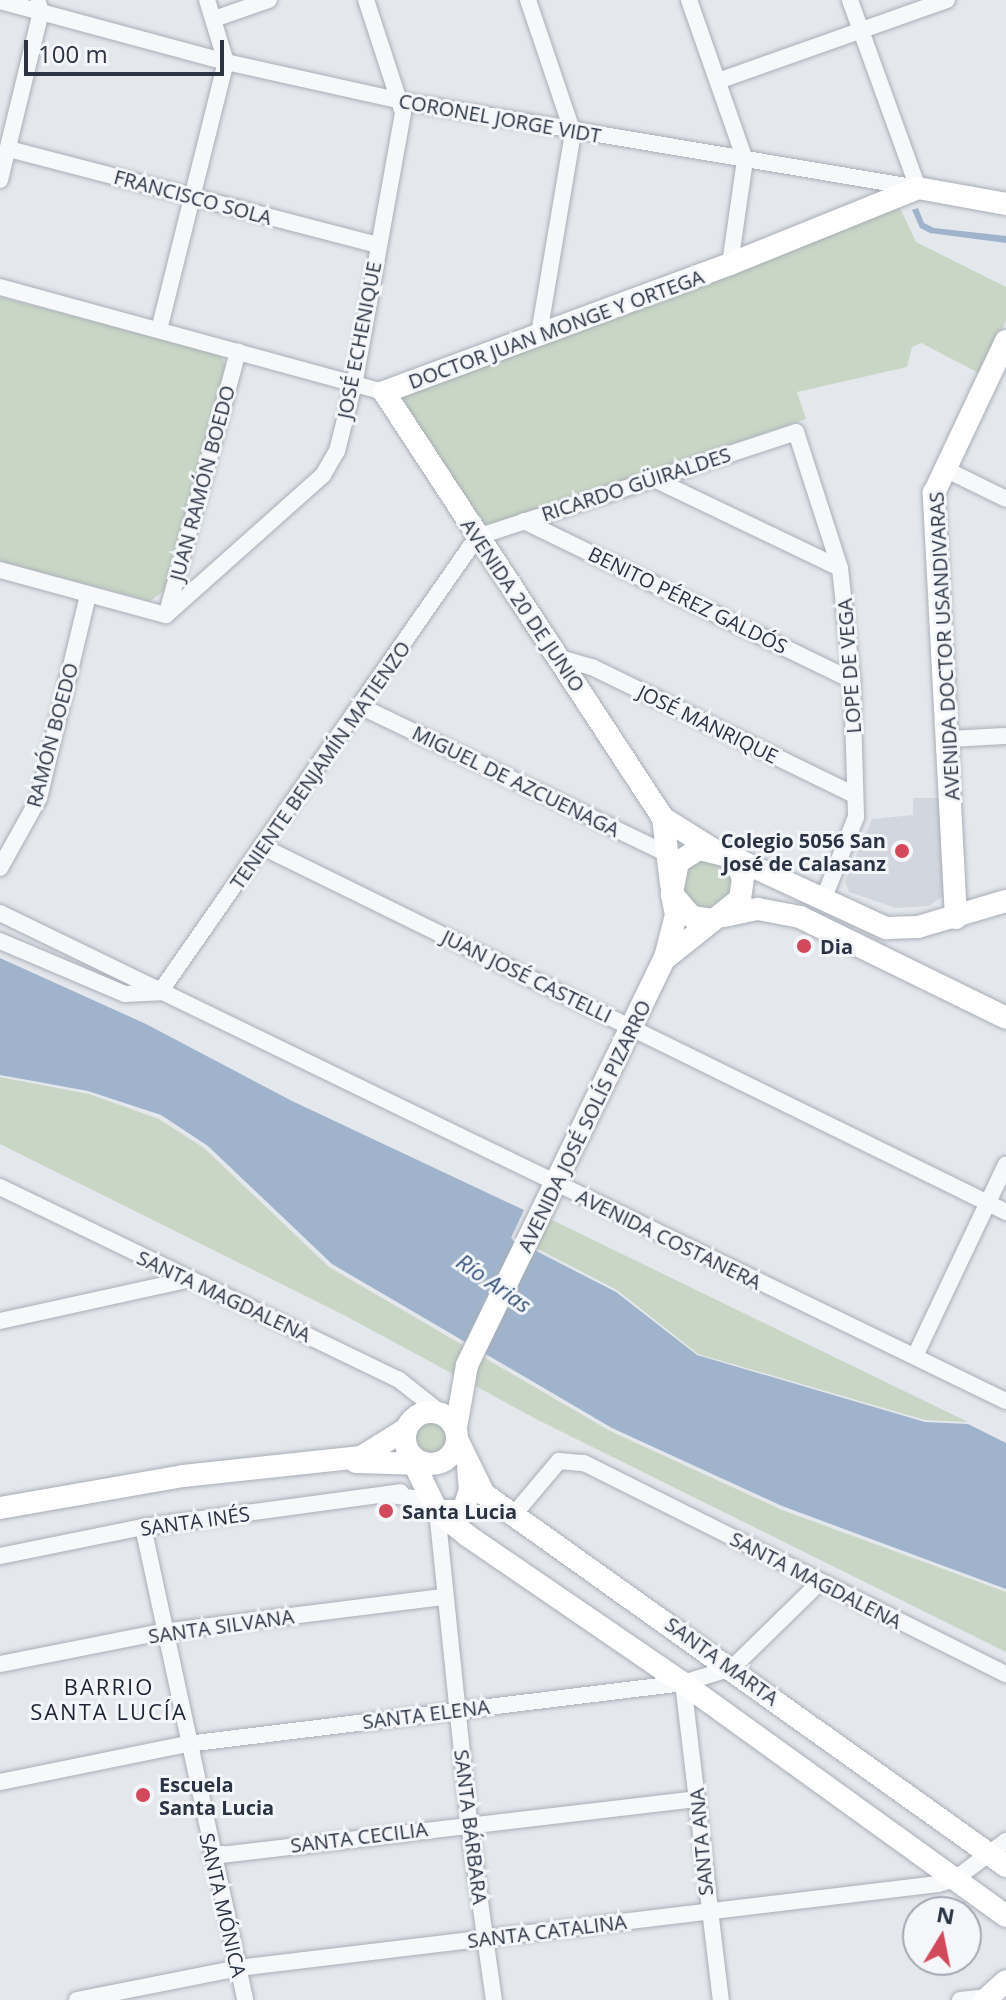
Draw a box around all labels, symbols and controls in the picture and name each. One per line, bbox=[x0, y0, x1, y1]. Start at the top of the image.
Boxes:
scale bar bbox=[28, 24, 228, 74]
text: 100 m bbox=[38, 37, 108, 70]
street label: CORONEL JORGE VIDT bbox=[397, 88, 603, 148]
street label: FRANCISCO SOLA bbox=[111, 164, 275, 230]
street label: JOSÉ ECHENIQUE bbox=[332, 259, 386, 421]
street label: DOCTOR JUAN MONGE Y ORTEGA bbox=[405, 264, 707, 394]
street label: JUAN RAMÓN BOEDO bbox=[164, 383, 240, 583]
street label: RICARDO GÜIRALDES bbox=[538, 442, 734, 526]
street label: AVENIDA DOCTOR USANDIVARAS bbox=[924, 491, 964, 801]
street label: AVENIDA 20 DE JUNIO bbox=[456, 514, 590, 696]
street label: BENITO PÉREZ GALDÓS bbox=[585, 541, 791, 659]
street label: LOPE DE VEGA bbox=[832, 598, 866, 734]
street label: TENIENTE BENJAMÍN MATIENZO bbox=[225, 636, 415, 894]
street label: RAMÓN BOEDO bbox=[21, 660, 83, 810]
street label: JOSÉ MANRIQUE bbox=[634, 680, 782, 768]
street label: MIGUEL DE AZCUENAGA bbox=[408, 720, 624, 842]
place label: Colegio 5056 San José de Calasanz bbox=[721, 828, 886, 875]
marker: Colegio 5056 San José de Calasanz bbox=[893, 842, 911, 860]
street label: JUAN JOSÉ CASTELLI bbox=[438, 924, 616, 1028]
place label: Dia bbox=[820, 934, 853, 958]
marker: Dia bbox=[795, 937, 813, 955]
street label: AVENIDA JOSÉ SOLÍS PIZARRO bbox=[512, 996, 656, 1256]
street label: AVENIDA COSTANERA bbox=[573, 1184, 765, 1294]
street label: SANTA MAGDALENA bbox=[133, 1245, 315, 1347]
water label: Río Arias bbox=[452, 1248, 536, 1318]
place label: Santa Lucia bbox=[402, 1499, 517, 1523]
street label: SANTA INÉS bbox=[139, 1501, 251, 1541]
marker: Santa Lucia bbox=[377, 1502, 395, 1520]
street label: SANTA MAGDALENA bbox=[726, 1526, 906, 1634]
street label: SANTA SILVANA bbox=[147, 1604, 295, 1648]
street label: SANTA MARTA bbox=[661, 1612, 783, 1710]
district label: BARRIO SANTA LUCÍA bbox=[30, 1673, 188, 1724]
street label: SANTA ELENA bbox=[361, 1694, 491, 1734]
street label: SANTA BÁRBARA bbox=[450, 1748, 492, 1906]
place label: Escuela Santa Lucia bbox=[159, 1772, 274, 1819]
marker: Escuela Santa Lucia bbox=[134, 1786, 152, 1804]
street label: SANTA ANA bbox=[684, 1787, 718, 1897]
street label: SANTA CECILIA bbox=[289, 1817, 429, 1857]
street label: SANTA MÓNICA bbox=[195, 1831, 251, 1979]
north arrow bbox=[902, 1896, 982, 1976]
text: N bbox=[934, 1898, 957, 1931]
street label: SANTA CATALINA bbox=[466, 1909, 628, 1953]

